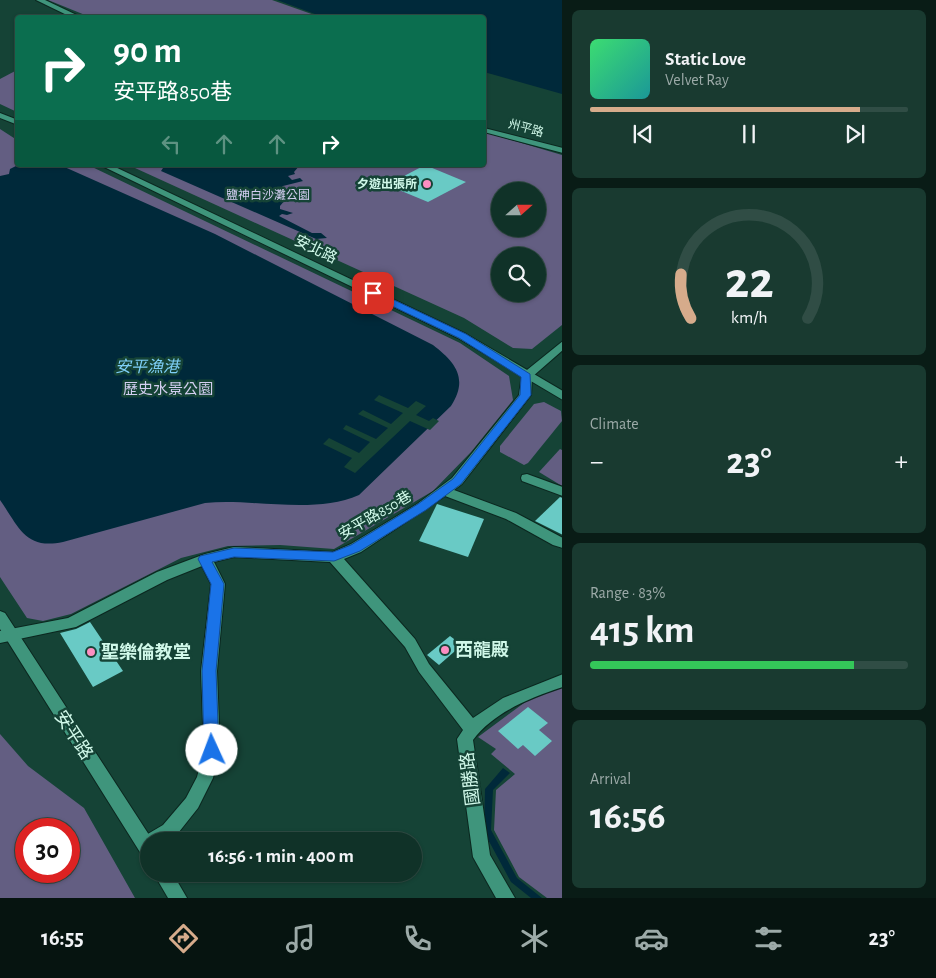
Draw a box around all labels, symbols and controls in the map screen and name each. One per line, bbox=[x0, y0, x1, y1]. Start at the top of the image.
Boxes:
text: 90 m bbox=[113, 34, 182, 69]
icon: right bbox=[30, 35, 95, 100]
text: Static Love bbox=[665, 50, 746, 69]
text: Velvet Ray bbox=[665, 72, 729, 88]
text: 安平路850巷 bbox=[113, 81, 232, 103]
street label: 州平路 bbox=[507, 117, 545, 138]
icon: previous bbox=[629, 120, 657, 148]
icon: pause bbox=[735, 120, 763, 148]
icon: next bbox=[841, 120, 869, 148]
icon: left bbox=[157, 130, 185, 158]
icon: ahead bbox=[210, 130, 238, 158]
icon: ahead bbox=[263, 130, 291, 158]
icon: right bbox=[316, 130, 344, 158]
place label: 夕遊出張所 bbox=[357, 177, 417, 190]
marker: 夕遊出張所 bbox=[421, 178, 433, 190]
north arrow bbox=[491, 182, 546, 238]
map controls bbox=[491, 182, 546, 302]
park label: 鹽神白沙灘公園 bbox=[226, 188, 310, 201]
street label: 安北路 bbox=[292, 231, 340, 266]
button: search bbox=[491, 247, 546, 302]
text: 22 bbox=[725, 255, 773, 307]
pin bbox=[352, 272, 394, 314]
icon: arrive bbox=[359, 279, 387, 307]
text: km/h bbox=[731, 309, 767, 327]
water label: 安平漁港 bbox=[115, 358, 181, 375]
park label: 歷史水景公園 bbox=[123, 381, 213, 397]
text: Climate bbox=[590, 416, 639, 432]
text: 23° bbox=[726, 443, 772, 481]
text: − bbox=[590, 448, 603, 476]
text: + bbox=[895, 448, 908, 476]
street label: 安平路850巷 bbox=[336, 488, 414, 542]
text: Range · 83% bbox=[590, 585, 666, 601]
text: 415 km bbox=[590, 612, 694, 650]
place label: 西㡣殿 bbox=[455, 640, 509, 660]
place label: 聖樂倫教堂 bbox=[101, 642, 191, 662]
marker: 西㡣殿 bbox=[439, 644, 451, 656]
marker: 聖樂倫教堂 bbox=[85, 646, 97, 658]
street label: 安平路 bbox=[51, 707, 97, 763]
position arrow bbox=[185, 723, 237, 775]
street label: 國勝路 bbox=[457, 751, 483, 807]
text: Arrival bbox=[590, 771, 631, 787]
text: 16:56 bbox=[590, 798, 666, 836]
speed limit sign: 30 bbox=[15, 818, 80, 883]
text: 16:56 · 1 min · 400 m bbox=[208, 847, 354, 866]
icon: directions bbox=[166, 921, 201, 956]
icon: music bbox=[283, 921, 318, 956]
icon: phone bbox=[400, 921, 435, 956]
icon: climate bbox=[517, 921, 552, 956]
icon: car bbox=[634, 921, 669, 956]
icon: filters bbox=[751, 921, 786, 956]
text: 16:55 bbox=[41, 927, 84, 949]
text: 23° bbox=[869, 927, 895, 949]

